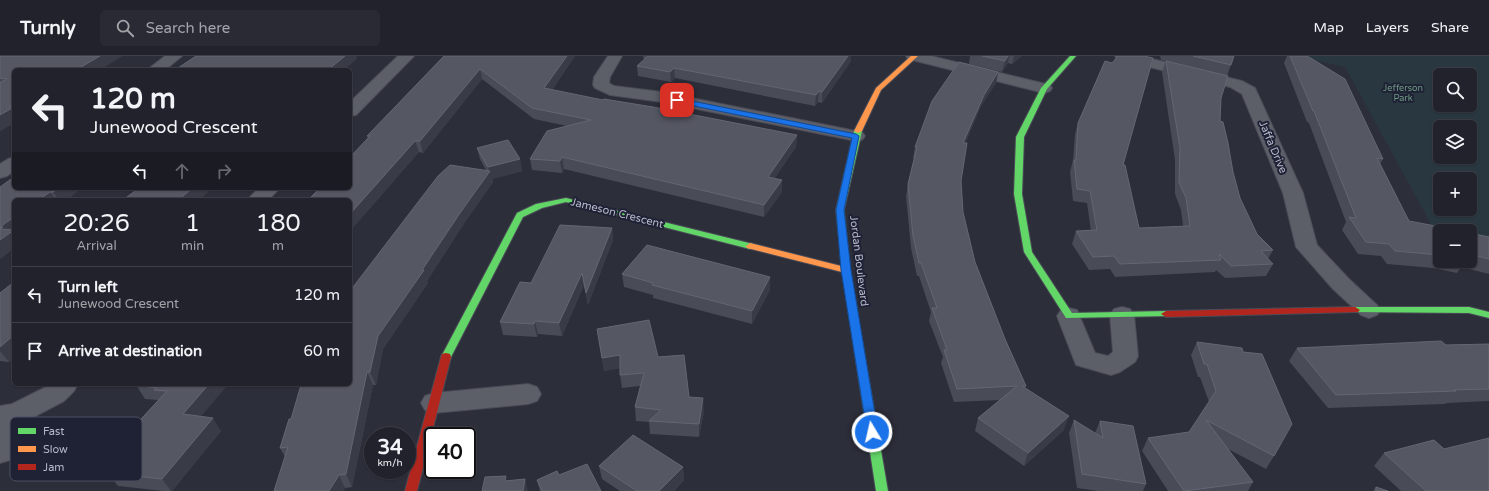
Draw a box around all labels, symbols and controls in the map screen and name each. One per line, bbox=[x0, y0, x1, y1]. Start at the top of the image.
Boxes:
search box bbox=[100, 10, 380, 46]
text: Turnly bbox=[20, 17, 76, 39]
icon: search bbox=[114, 17, 136, 39]
text: Search here bbox=[146, 19, 230, 37]
text: Map bbox=[1314, 19, 1344, 36]
text: Layers bbox=[1366, 19, 1409, 36]
text: Share bbox=[1431, 19, 1469, 36]
map controls bbox=[1433, 68, 1477, 268]
button: search bbox=[1433, 68, 1477, 112]
text: 120 m bbox=[90, 82, 176, 116]
pin bbox=[660, 83, 694, 117]
park label: Jefferson Park bbox=[1383, 83, 1423, 104]
icon: left bbox=[24, 84, 76, 136]
icon: arrive bbox=[666, 89, 688, 111]
text: Junewood Crescent bbox=[90, 116, 258, 138]
street label: Jaffa Drive bbox=[1256, 119, 1290, 175]
button: layers bbox=[1433, 120, 1477, 164]
icon: left bbox=[129, 160, 151, 182]
icon: ahead bbox=[171, 160, 193, 182]
icon: right bbox=[213, 160, 235, 182]
button: + bbox=[1433, 172, 1477, 216]
street label: Jameson Crescent bbox=[569, 195, 665, 231]
text: 20:26 bbox=[63, 209, 130, 238]
text: 1 bbox=[185, 209, 200, 238]
text: 180 bbox=[255, 209, 301, 238]
street label: Jordan Boulevard bbox=[847, 215, 871, 307]
button: − bbox=[1433, 224, 1477, 268]
text: Arrival bbox=[76, 238, 117, 254]
text: min bbox=[181, 238, 204, 254]
text: m bbox=[272, 238, 284, 254]
text: Turn left bbox=[58, 278, 118, 296]
icon: left bbox=[24, 284, 46, 306]
text: 120 m bbox=[294, 286, 340, 304]
text: Junewood Crescent bbox=[58, 296, 179, 312]
icon: arrive bbox=[24, 340, 46, 362]
text: Arrive at destination bbox=[58, 342, 202, 360]
text: 60 m bbox=[303, 342, 340, 360]
position arrow bbox=[851, 411, 893, 453]
legend bbox=[10, 417, 142, 481]
text: Fast bbox=[43, 425, 64, 438]
speed limit sign: 40 bbox=[424, 427, 476, 479]
text: 34 bbox=[377, 436, 403, 460]
text: Slow bbox=[43, 443, 68, 456]
text: km/h bbox=[377, 457, 403, 469]
text: Jam bbox=[43, 461, 64, 474]

